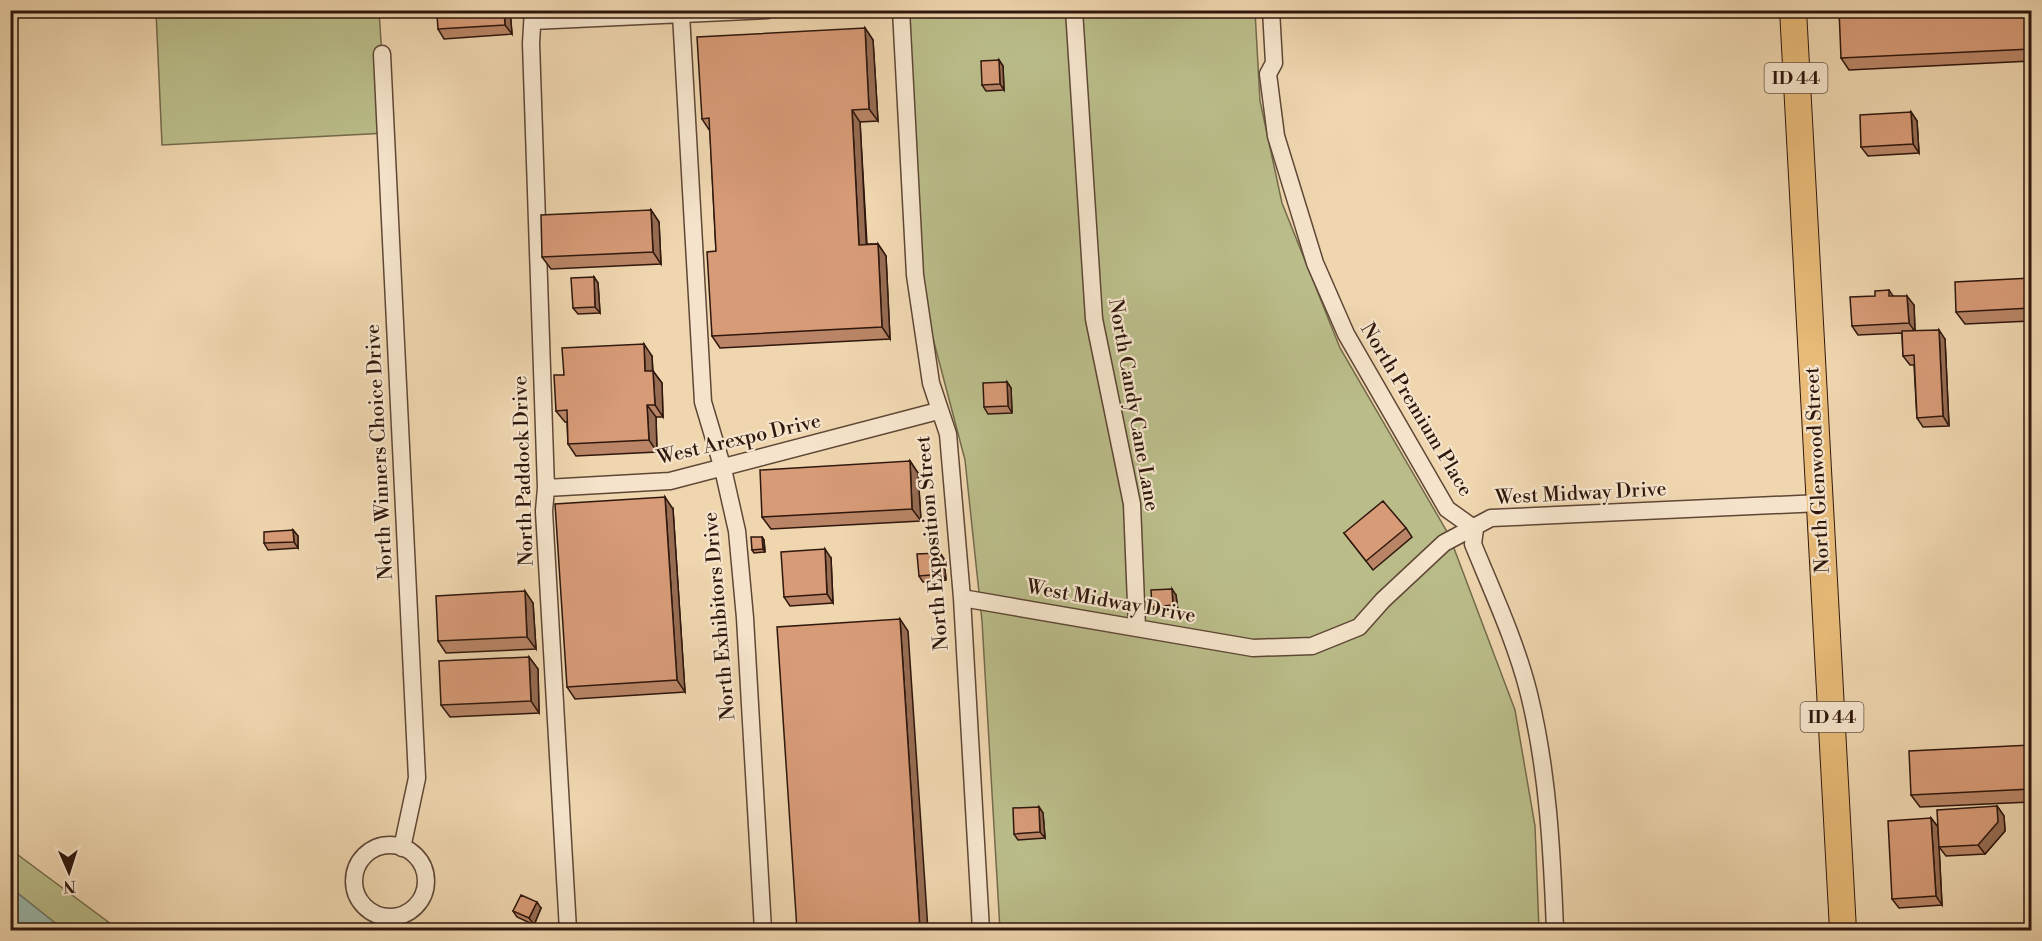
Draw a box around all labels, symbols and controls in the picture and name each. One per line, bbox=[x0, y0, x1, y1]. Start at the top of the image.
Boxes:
road number: ID 44 bbox=[1764, 63, 1828, 93]
street label: North Candy Cane Lane bbox=[1102, 297, 1164, 513]
street label: North Premium Place bbox=[1354, 319, 1478, 501]
street label: North Winners Choice Drive bbox=[361, 323, 399, 581]
street label: North Glenwood Street bbox=[1800, 366, 1836, 574]
street label: North Paddock Drive bbox=[508, 375, 540, 567]
street label: West Arexpo Drive bbox=[654, 409, 823, 471]
street label: North Exposition Street bbox=[911, 435, 955, 651]
street label: West Midway Drive bbox=[1494, 477, 1667, 511]
street label: North Exhibitors Drive bbox=[698, 511, 742, 721]
street label: West Midway Drive bbox=[1023, 575, 1198, 629]
road number: ID 44 bbox=[1800, 702, 1864, 732]
north arrow bbox=[39, 842, 99, 902]
text: N bbox=[63, 876, 77, 896]

